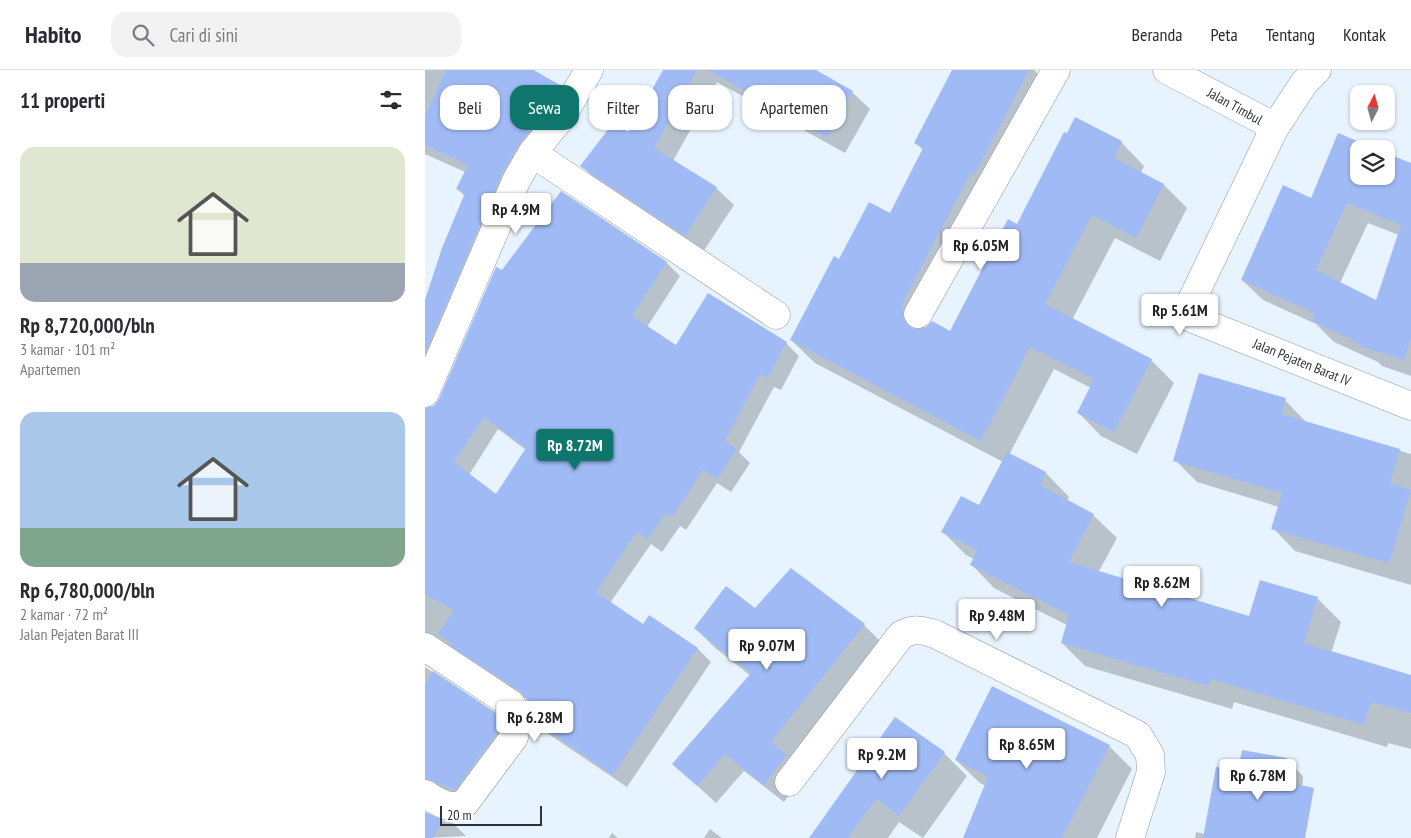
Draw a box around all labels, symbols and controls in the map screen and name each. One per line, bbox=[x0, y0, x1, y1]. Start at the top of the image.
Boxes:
search box bbox=[111, 12, 461, 57]
text: Habito bbox=[25, 19, 81, 50]
icon: search bbox=[129, 21, 157, 49]
text: Cari di sini bbox=[169, 23, 238, 47]
text: Beranda bbox=[1132, 23, 1182, 46]
text: Peta bbox=[1210, 23, 1238, 46]
text: Tentang bbox=[1266, 23, 1315, 46]
text: Kontak bbox=[1343, 23, 1386, 46]
street label: Jalan Timbul bbox=[1203, 83, 1266, 129]
chip: Beli bbox=[440, 85, 500, 130]
chip: Sewa bbox=[510, 85, 579, 130]
chip: Filter bbox=[589, 85, 658, 130]
chip: Baru bbox=[668, 85, 732, 130]
chip: Apartemen bbox=[742, 85, 846, 130]
north arrow bbox=[1350, 85, 1395, 130]
map controls bbox=[1350, 85, 1395, 185]
icon: filters bbox=[377, 86, 405, 114]
text: 11 properti bbox=[20, 87, 105, 114]
button: layers bbox=[1350, 140, 1395, 185]
icon: home bbox=[168, 179, 258, 269]
pin: Rp 4.9M bbox=[470, 192, 562, 235]
text: Rp 4.9M bbox=[492, 199, 540, 219]
pin: Rp 6.05M bbox=[929, 228, 1033, 271]
text: Rp 6.05M bbox=[953, 235, 1009, 255]
pin: Rp 5.61M bbox=[1128, 294, 1232, 336]
text: Rp 5.61M bbox=[1152, 300, 1208, 320]
text: Rp 8,720,000/bln bbox=[20, 312, 155, 339]
street label: Jalan Pejaten Barat IV bbox=[1249, 334, 1354, 390]
text: 3 kamar · 101 m² bbox=[20, 339, 115, 359]
text: Apartemen bbox=[20, 359, 81, 379]
pin: Rp 8.72M bbox=[523, 428, 627, 471]
text: Rp 8.72M bbox=[547, 435, 603, 455]
icon: home bbox=[168, 444, 258, 534]
pin: Rp 8.62M bbox=[1110, 566, 1214, 608]
text: Rp 8.62M bbox=[1134, 572, 1190, 592]
text: Rp 6,780,000/bln bbox=[20, 577, 155, 604]
pin: Rp 9.48M bbox=[945, 598, 1049, 641]
text: 2 kamar · 72 m² bbox=[20, 604, 108, 624]
text: Rp 9.48M bbox=[969, 605, 1025, 625]
text: Jalan Pejaten Barat III bbox=[20, 624, 139, 644]
pin: Rp 9.07M bbox=[715, 628, 819, 671]
text: Rp 9.07M bbox=[739, 635, 795, 655]
pin: Rp 6.28M bbox=[483, 700, 587, 743]
text: Rp 6.28M bbox=[507, 707, 563, 727]
pin: Rp 8.65M bbox=[975, 728, 1079, 770]
text: Rp 8.65M bbox=[999, 734, 1055, 754]
pin: Rp 9.2M bbox=[836, 738, 928, 780]
text: Rp 9.2M bbox=[858, 744, 906, 764]
pin: Rp 6.78M bbox=[1206, 758, 1310, 801]
text: Rp 6.78M bbox=[1230, 765, 1286, 785]
scale bar bbox=[440, 803, 543, 826]
text: 20 m bbox=[447, 806, 472, 824]

